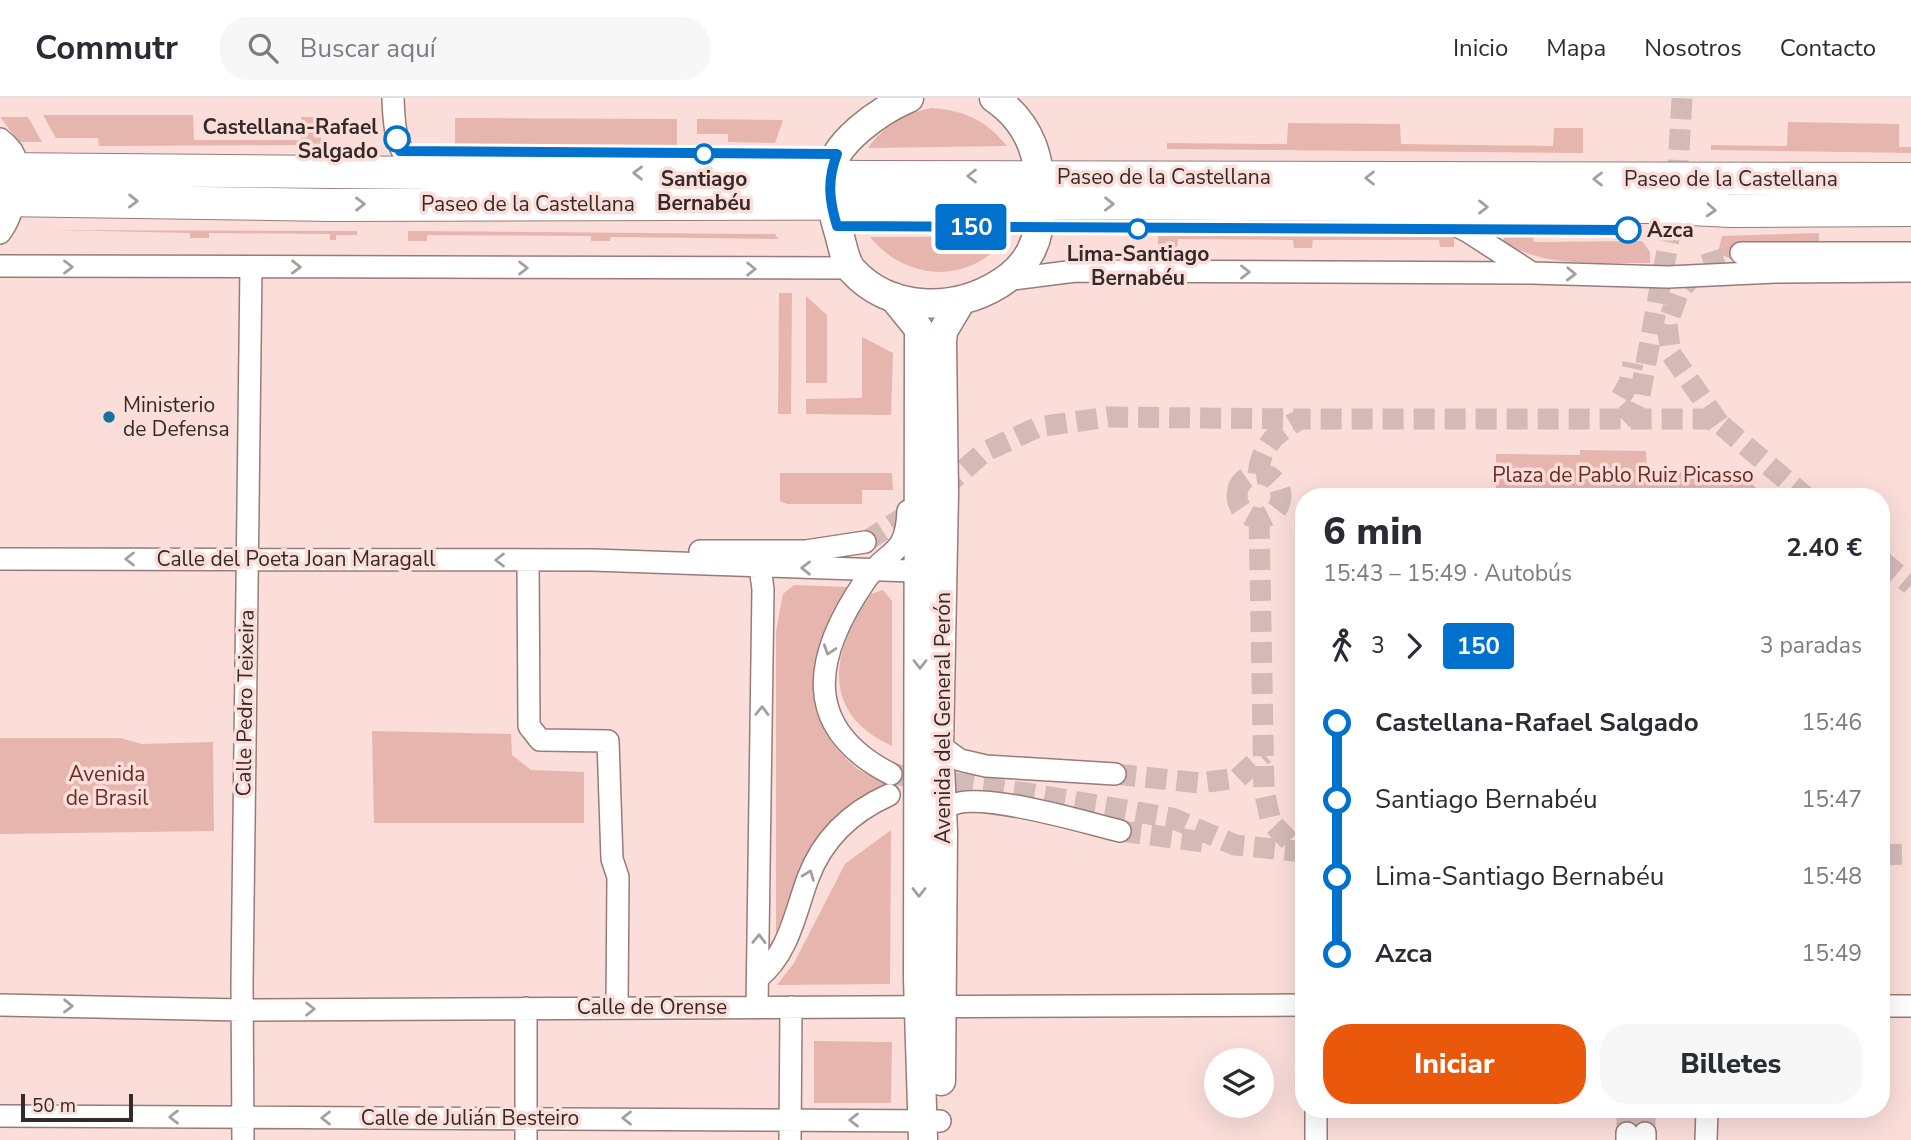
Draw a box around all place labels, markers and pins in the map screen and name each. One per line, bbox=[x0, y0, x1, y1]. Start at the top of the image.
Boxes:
place label: Castellana-Rafael Salgado bbox=[202, 113, 378, 165]
marker: Castellana-Rafael Salgado bbox=[384, 126, 410, 152]
marker: Santiago Bernabéu bbox=[694, 144, 714, 164]
place label: Santiago Bernabéu bbox=[657, 165, 751, 217]
place label: Azca bbox=[1647, 216, 1694, 244]
marker: Azca bbox=[1615, 217, 1641, 243]
marker: Lima-Santiago Bernabéu bbox=[1128, 219, 1148, 239]
place label: Lima-Santiago Bernabéu bbox=[1067, 240, 1209, 292]
place label: Ministerio de Defensa bbox=[123, 391, 230, 443]
marker: Ministerio de Defensa bbox=[101, 409, 117, 425]

